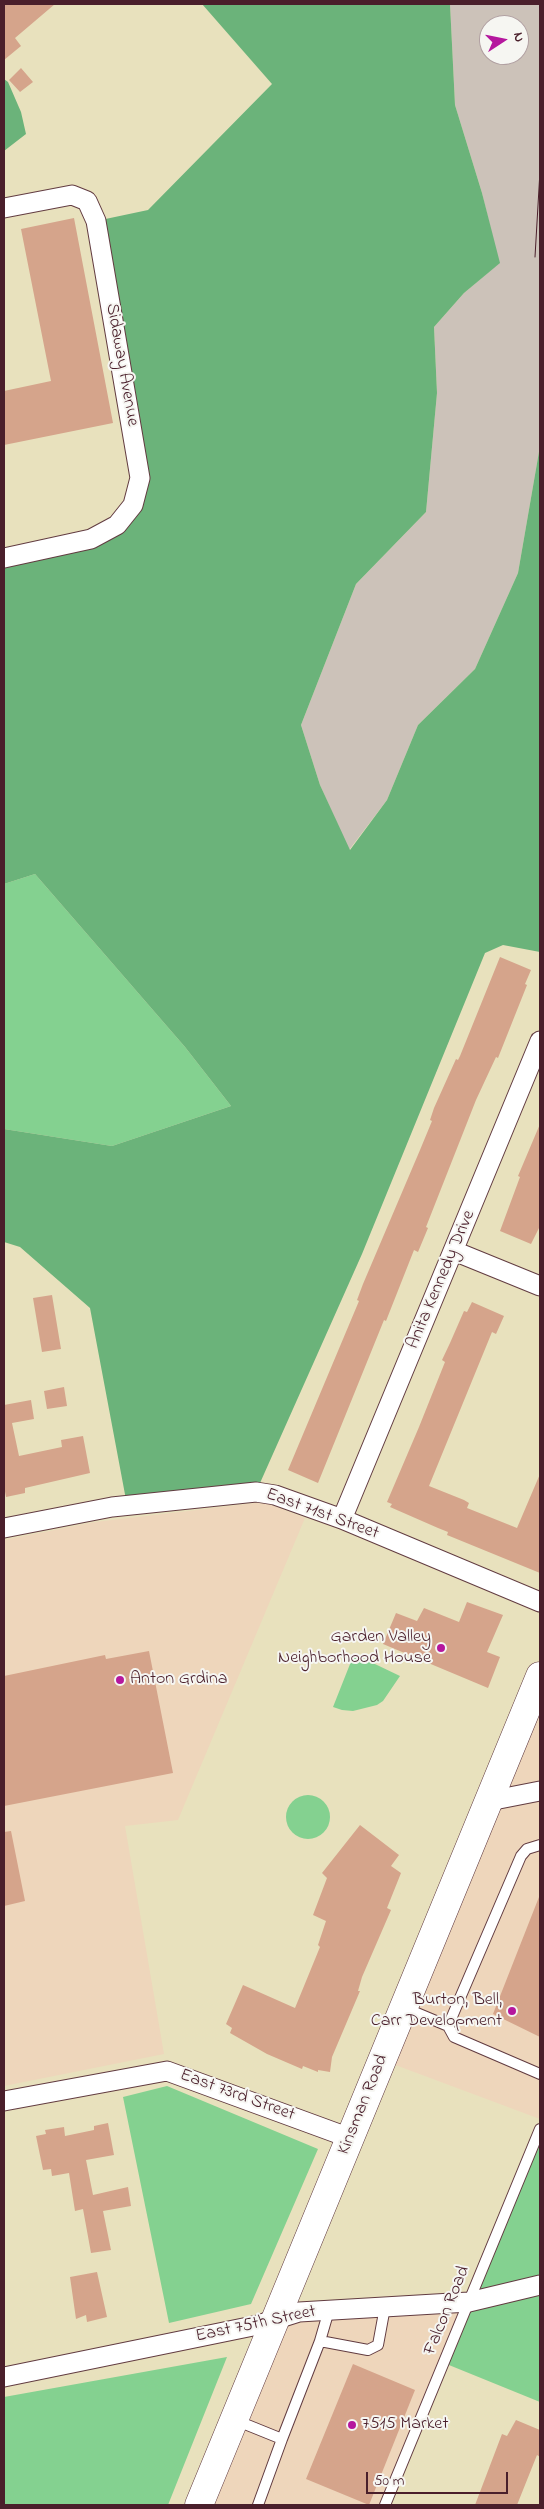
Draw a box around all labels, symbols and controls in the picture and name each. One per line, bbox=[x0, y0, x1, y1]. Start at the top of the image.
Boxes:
north arrow bbox=[479, 15, 529, 65]
text: N bbox=[507, 31, 529, 44]
street label: Sidaway Avenue bbox=[100, 302, 142, 428]
street label: Anita Kennedy Drive bbox=[403, 1208, 481, 1352]
street label: East 71st Street bbox=[263, 1485, 381, 1545]
place label: Garden Valley Neighborhood House bbox=[278, 1627, 431, 1670]
marker: Garden Valley Neighborhood House bbox=[435, 1642, 447, 1654]
place label: Anton Grdina bbox=[130, 1669, 228, 1691]
marker: Anton Grdina bbox=[114, 1674, 126, 1686]
place label: Burton, Bell, Carr Development bbox=[371, 1990, 502, 2032]
marker: Burton, Bell, Carr Development bbox=[506, 2005, 518, 2017]
street label: Kinsman Road bbox=[334, 2052, 394, 2158]
street label: East 73rd Street bbox=[177, 2065, 297, 2127]
street label: Falcon Road bbox=[420, 2263, 476, 2359]
street label: East 75th Street bbox=[194, 2302, 318, 2348]
place label: 7515 Market bbox=[362, 2414, 448, 2436]
marker: 7515 Market bbox=[346, 2419, 358, 2431]
scale bar bbox=[369, 2462, 512, 2494]
text: 50 m bbox=[374, 2470, 404, 2492]

